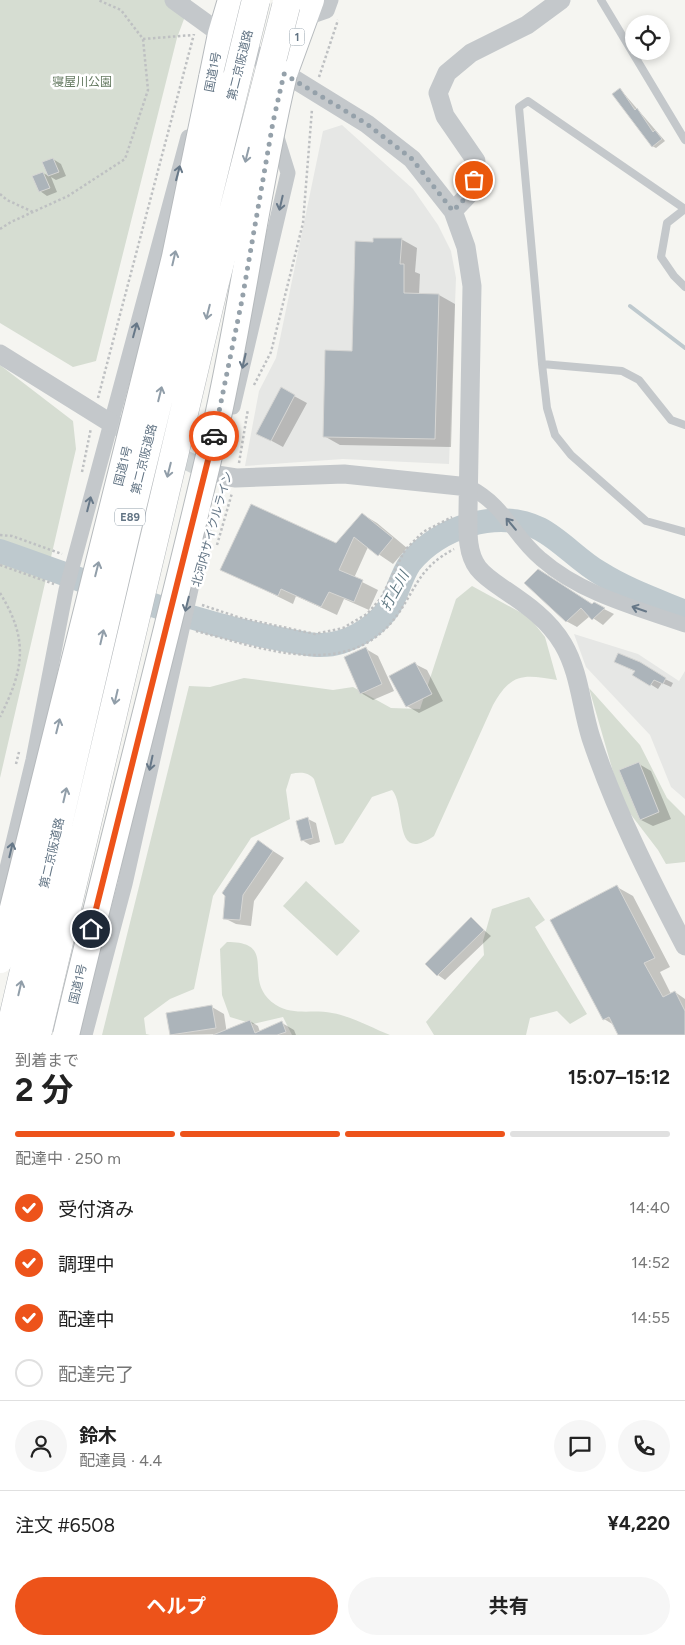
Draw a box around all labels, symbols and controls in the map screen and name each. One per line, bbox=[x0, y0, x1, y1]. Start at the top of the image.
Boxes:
map controls bbox=[625, 15, 670, 60]
button: locate bbox=[625, 15, 670, 60]
street label: 第二京阪道路 bbox=[224, 28, 256, 102]
road number: 1 bbox=[290, 28, 304, 46]
street label: 国道1号 bbox=[202, 51, 224, 93]
park label: 寝屋川公園 bbox=[52, 75, 112, 89]
one-way arrow bbox=[242, 146, 252, 162]
pin bbox=[453, 159, 495, 201]
one-way arrow bbox=[174, 165, 183, 181]
icon: bag bbox=[460, 166, 488, 194]
one-way arrow bbox=[276, 194, 285, 210]
one-way arrow bbox=[170, 250, 179, 266]
one-way arrow bbox=[202, 304, 212, 320]
one-way arrow bbox=[130, 322, 140, 338]
one-way arrow bbox=[239, 352, 248, 368]
one-way arrow bbox=[156, 386, 165, 402]
courier bbox=[189, 411, 239, 461]
street label: 第二京阪道路 bbox=[128, 422, 160, 496]
icon: car bbox=[200, 422, 228, 450]
street label: 国道1号 bbox=[111, 444, 135, 488]
one-way arrow bbox=[164, 462, 173, 478]
street label: 北河内サイクルライン bbox=[189, 470, 235, 588]
one-way arrow bbox=[84, 496, 94, 512]
road number: E89 bbox=[115, 508, 145, 526]
one-way arrow bbox=[506, 518, 517, 531]
one-way arrow bbox=[93, 561, 102, 577]
water label: 打上川 bbox=[377, 567, 414, 613]
one-way arrow bbox=[182, 596, 192, 612]
one-way arrow bbox=[632, 604, 647, 613]
one-way arrow bbox=[98, 629, 107, 645]
one-way arrow bbox=[111, 688, 120, 704]
one-way arrow bbox=[54, 719, 63, 735]
one-way arrow bbox=[146, 754, 156, 770]
one-way arrow bbox=[61, 788, 70, 804]
street label: 第二京阪道路 bbox=[37, 816, 67, 890]
one-way arrow bbox=[7, 842, 16, 858]
pin bbox=[70, 908, 112, 950]
icon: home bbox=[77, 915, 105, 943]
street label: 国道1号 bbox=[67, 962, 89, 1006]
one-way arrow bbox=[16, 980, 25, 996]
text: 到着まで bbox=[15, 1051, 79, 1070]
text: 15:07–15:12 bbox=[568, 1066, 670, 1089]
text: 2 分 bbox=[15, 1071, 73, 1109]
text: 配達中 · 250 m bbox=[15, 1149, 121, 1168]
icon: check bbox=[15, 1194, 43, 1222]
text: 受付済み bbox=[58, 1198, 134, 1221]
text: 14:40 bbox=[629, 1198, 670, 1217]
icon: check bbox=[15, 1249, 43, 1277]
text: 調理中 bbox=[58, 1253, 115, 1276]
text: 14:52 bbox=[631, 1253, 670, 1272]
icon: check bbox=[15, 1304, 43, 1332]
text: 配達中 bbox=[58, 1308, 115, 1331]
text: 14:55 bbox=[631, 1308, 670, 1327]
text: 配達完了 bbox=[58, 1363, 134, 1386]
button: person bbox=[15, 1420, 67, 1472]
button: chat bbox=[554, 1420, 606, 1472]
button: phone bbox=[618, 1420, 670, 1472]
text: 鈴木 bbox=[79, 1424, 117, 1447]
text: 配達員 · 4.4 bbox=[79, 1451, 162, 1470]
text: ¥4,220 bbox=[607, 1512, 670, 1535]
text: 注文 #6508 bbox=[15, 1514, 115, 1537]
button: ヘルプ bbox=[15, 1577, 338, 1635]
button: 共有 bbox=[348, 1577, 670, 1635]

